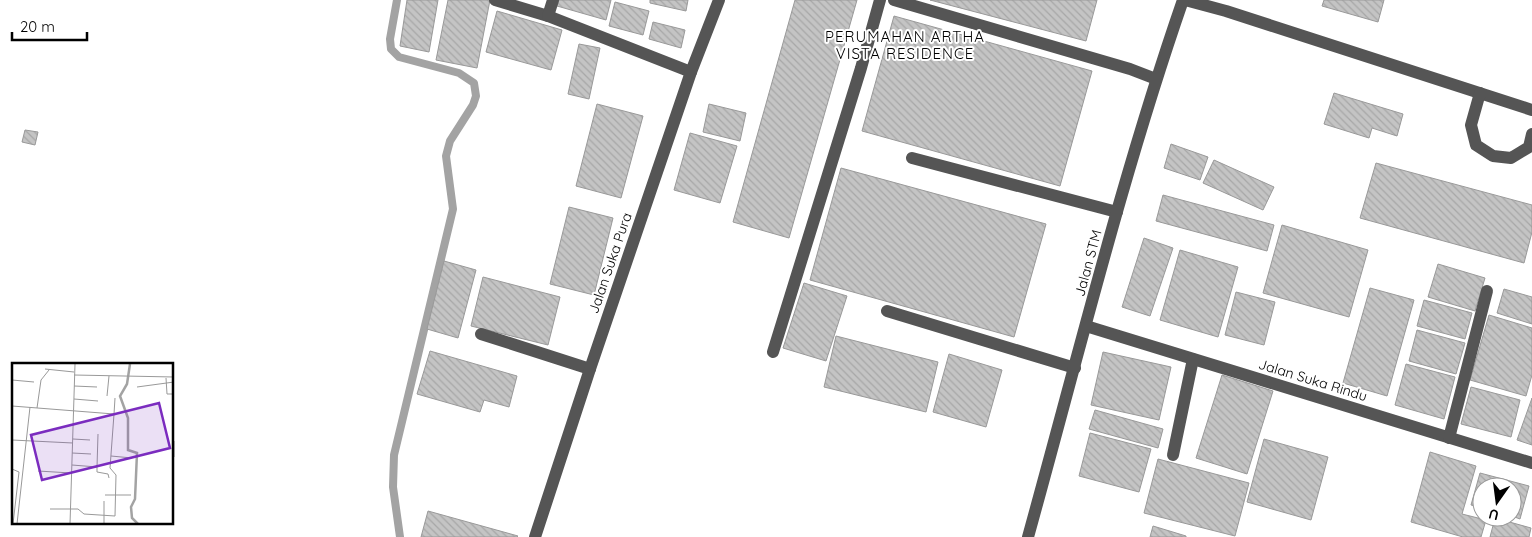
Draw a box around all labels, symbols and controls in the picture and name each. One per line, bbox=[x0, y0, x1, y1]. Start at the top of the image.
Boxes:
scale bar bbox=[12, 10, 88, 42]
text: 20 m bbox=[20, 17, 55, 36]
district label: PERUMAHAN ARTHA VISTA RESIDENCE bbox=[825, 27, 985, 63]
street label: Jalan Suka Pura bbox=[584, 210, 636, 316]
street label: Jalan STM bbox=[1071, 228, 1105, 298]
street label: Jalan Suka Rindu bbox=[1256, 355, 1370, 405]
inset map bbox=[12, 363, 174, 524]
north arrow bbox=[1472, 477, 1522, 527]
text: U bbox=[1487, 505, 1501, 525]

